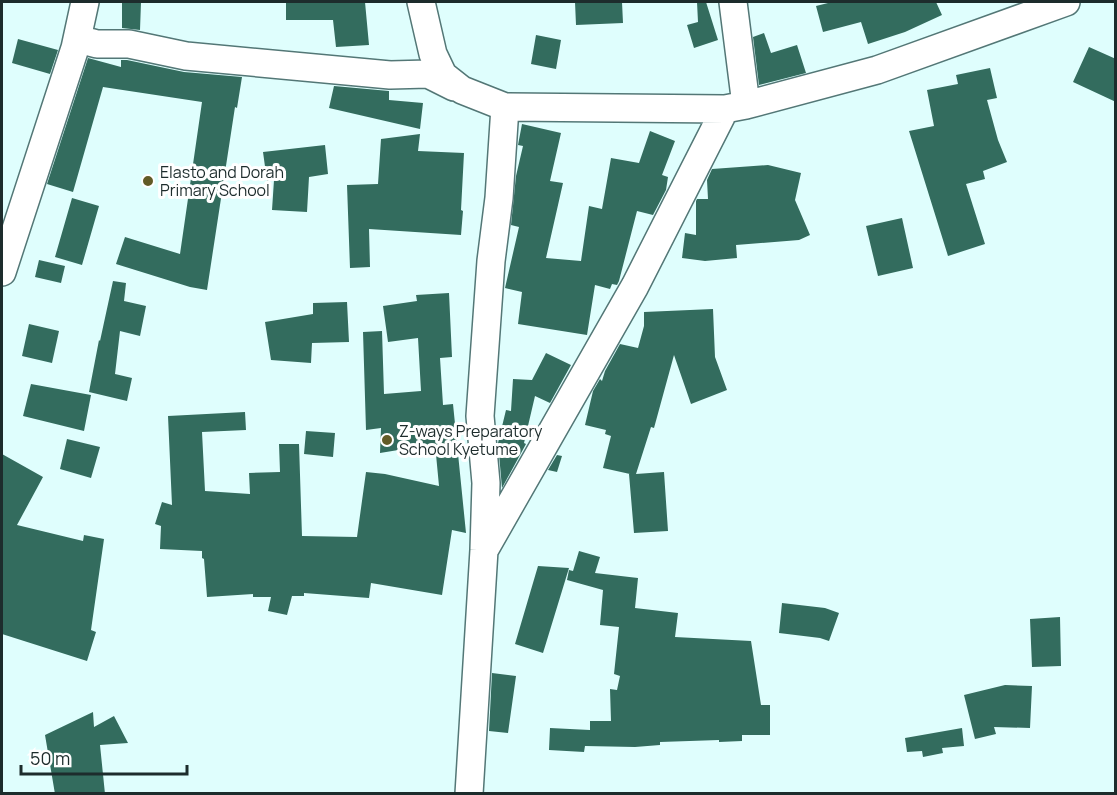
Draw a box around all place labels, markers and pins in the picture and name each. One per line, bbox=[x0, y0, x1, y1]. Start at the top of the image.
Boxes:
place label: Elasto and Dorah Primary School bbox=[160, 161, 284, 201]
marker: Elasto and Dorah Primary School bbox=[141, 174, 155, 188]
place label: Z-ways Preparatory School Kyetume bbox=[399, 420, 543, 460]
marker: Z-ways Preparatory School Kyetume bbox=[380, 433, 394, 447]

